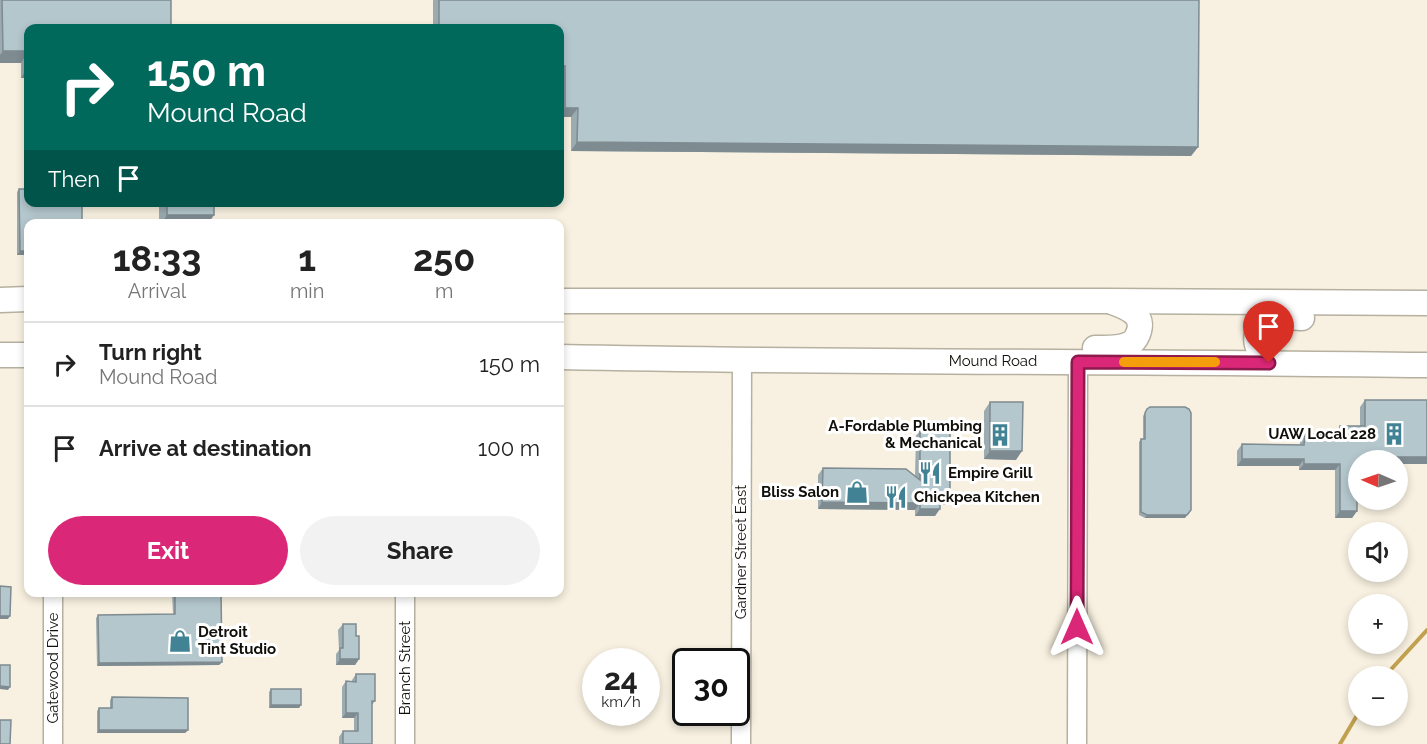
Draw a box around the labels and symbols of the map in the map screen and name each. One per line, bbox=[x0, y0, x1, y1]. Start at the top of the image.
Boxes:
pin bbox=[1243, 301, 1294, 363]
street label: Mound Road bbox=[949, 352, 1037, 370]
place label: A-Fordable Plumbing & Mechanical bbox=[828, 417, 982, 452]
building icon: UAW Local 228 bbox=[1381, 421, 1407, 447]
building icon: A-Fordable Plumbing & Mechanical bbox=[987, 422, 1013, 448]
place label: UAW Local 228 bbox=[1268, 425, 1376, 443]
north arrow bbox=[1348, 450, 1408, 510]
restaurant icon: Empire Grill bbox=[917, 460, 943, 486]
place label: Empire Grill bbox=[948, 464, 1033, 482]
shop icon: Bliss Salon bbox=[844, 479, 870, 505]
place label: Bliss Salon bbox=[761, 483, 839, 501]
restaurant icon: Chickpea Kitchen bbox=[883, 484, 909, 510]
street label: Gardner Street East bbox=[732, 485, 750, 619]
place label: Chickpea Kitchen bbox=[914, 488, 1040, 506]
position arrow bbox=[1045, 595, 1109, 659]
street label: Gatewood Drive bbox=[44, 612, 62, 724]
street label: Branch Street bbox=[396, 621, 414, 715]
place label: Detroit Tint Studio bbox=[198, 623, 276, 658]
shop icon: Detroit Tint Studio bbox=[167, 628, 193, 654]
speed limit sign: 30 bbox=[672, 648, 750, 726]

